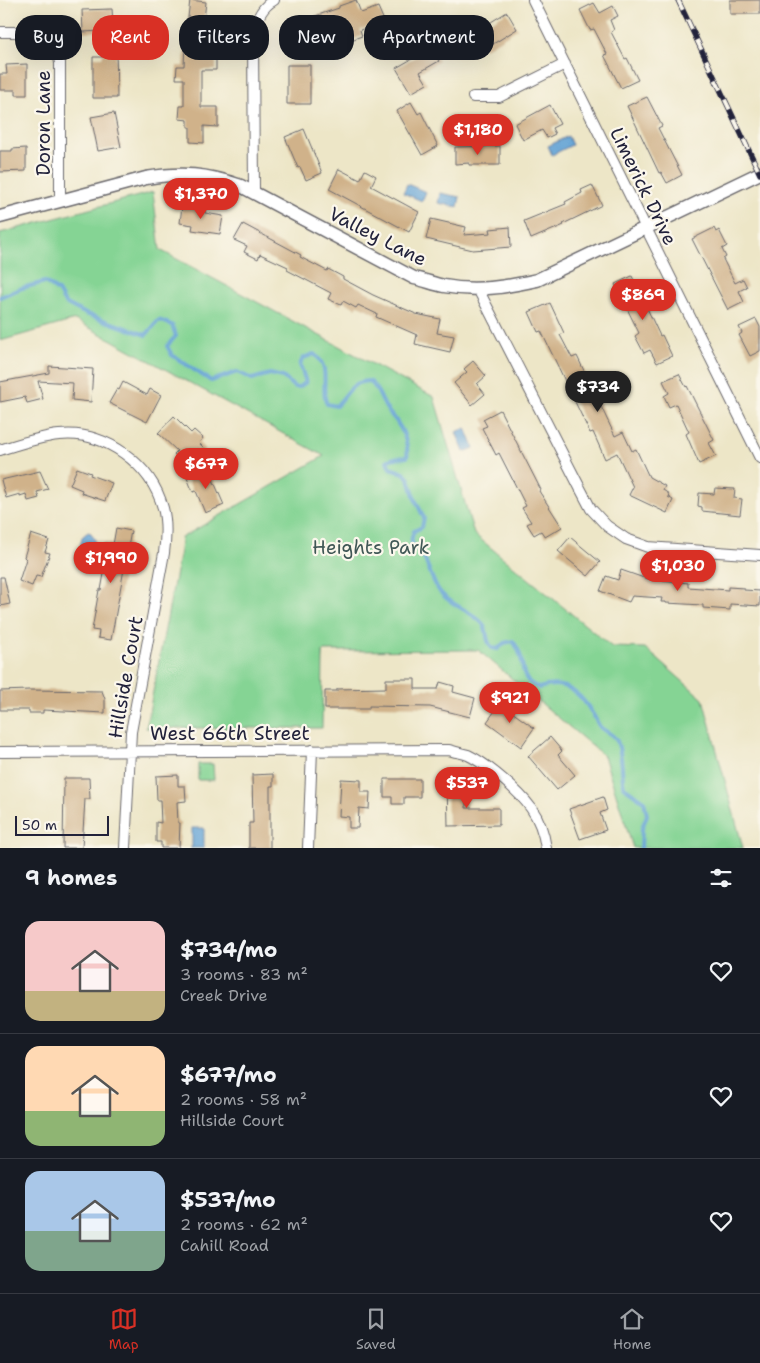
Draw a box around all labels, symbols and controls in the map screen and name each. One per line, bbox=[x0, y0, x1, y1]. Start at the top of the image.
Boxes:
chip: Buy bbox=[15, 15, 82, 60]
chip: Rent bbox=[92, 15, 169, 60]
chip: Filters bbox=[179, 15, 269, 60]
chip: New bbox=[279, 15, 354, 60]
chip: Apartment bbox=[364, 15, 494, 60]
street label: Doron Lane bbox=[31, 70, 56, 176]
pin: $1,180 bbox=[437, 114, 519, 156]
text: $1,180 bbox=[453, 119, 503, 140]
street label: Limerick Drive bbox=[604, 123, 683, 249]
pin: $1,370 bbox=[160, 178, 242, 220]
text: $1,370 bbox=[174, 183, 228, 204]
street label: Valley Lane bbox=[325, 201, 431, 272]
pin: $869 bbox=[613, 278, 673, 321]
text: $869 bbox=[621, 284, 665, 305]
pin: $734 bbox=[568, 370, 628, 413]
text: $734 bbox=[576, 376, 620, 397]
pin: $677 bbox=[176, 448, 236, 490]
text: $677 bbox=[184, 453, 228, 474]
park label: Heights Park bbox=[312, 535, 430, 560]
pin: $1,990 bbox=[70, 542, 152, 584]
text: $1,990 bbox=[85, 547, 137, 568]
pin: $1,030 bbox=[637, 550, 719, 592]
text: $1,030 bbox=[651, 555, 705, 576]
street label: Hillside Court bbox=[102, 614, 149, 740]
pin: $921 bbox=[480, 682, 540, 724]
text: $921 bbox=[490, 687, 530, 708]
street label: West 66th Street bbox=[150, 721, 310, 746]
pin: $537 bbox=[437, 766, 497, 809]
text: $537 bbox=[446, 772, 488, 793]
scale bar bbox=[15, 813, 109, 836]
text: 50 m bbox=[22, 816, 57, 834]
text: 9 homes bbox=[25, 864, 117, 892]
icon: filters bbox=[707, 864, 735, 892]
text: $734/mo bbox=[180, 936, 277, 964]
icon: home bbox=[65, 941, 125, 1001]
icon: heart bbox=[707, 957, 735, 985]
text: 3 rooms · 83 m² bbox=[180, 964, 308, 985]
text: Creek Drive bbox=[180, 985, 268, 1006]
text: $677/mo bbox=[180, 1061, 277, 1089]
icon: home bbox=[65, 1066, 125, 1126]
icon: heart bbox=[707, 1082, 735, 1110]
text: 2 rooms · 58 m² bbox=[180, 1089, 307, 1110]
text: Hillside Court bbox=[180, 1110, 284, 1131]
text: $537/mo bbox=[180, 1186, 276, 1214]
icon: home bbox=[65, 1191, 125, 1251]
icon: heart bbox=[707, 1207, 735, 1235]
text: 2 rooms · 62 m² bbox=[180, 1214, 308, 1235]
text: Cahill Road bbox=[180, 1235, 269, 1256]
tab: Map bbox=[109, 1305, 139, 1353]
tab: Saved bbox=[356, 1305, 396, 1353]
tab: Home bbox=[613, 1305, 651, 1353]

